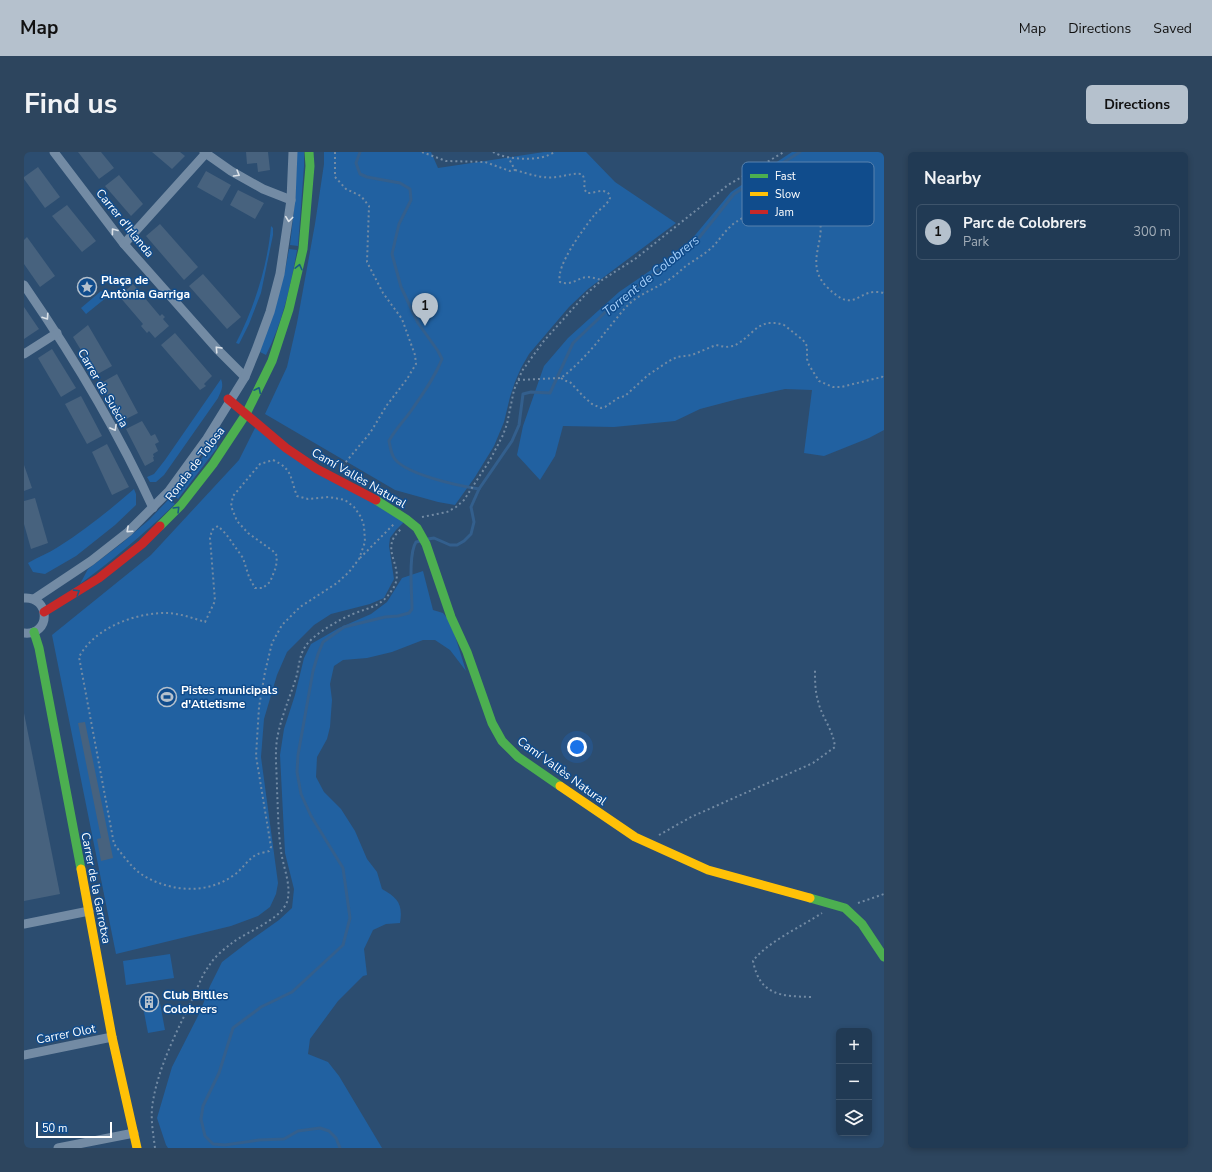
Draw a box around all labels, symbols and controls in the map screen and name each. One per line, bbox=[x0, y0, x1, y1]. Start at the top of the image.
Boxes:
text: Map bbox=[20, 15, 58, 41]
text: Map bbox=[1019, 19, 1046, 38]
text: Directions bbox=[1068, 19, 1131, 38]
text: Saved bbox=[1153, 19, 1192, 38]
text: Find us bbox=[24, 85, 118, 123]
button: Directions bbox=[1086, 85, 1188, 124]
legend bbox=[742, 162, 874, 226]
text: Nearby bbox=[924, 167, 981, 190]
text: Fast bbox=[775, 169, 796, 184]
one-way arrow bbox=[232, 170, 240, 177]
street label: Carrer d'Irlanda bbox=[92, 185, 158, 261]
text: Slow bbox=[775, 187, 800, 202]
text: Jam bbox=[774, 205, 794, 220]
text: Parc de Colobrers bbox=[963, 213, 1086, 233]
one-way arrow bbox=[285, 216, 294, 222]
text: 1 bbox=[934, 223, 942, 241]
text: 300 m bbox=[1133, 223, 1171, 241]
one-way arrow bbox=[111, 228, 118, 235]
water label: Torrent de Colobrers bbox=[599, 231, 703, 321]
text: Park bbox=[963, 233, 989, 251]
one-way arrow bbox=[295, 264, 303, 271]
place label: Plaça de Antònia Garriga bbox=[101, 272, 190, 302]
place icon: Plaça de Antònia Garriga bbox=[76, 276, 98, 298]
pin: 1 bbox=[412, 293, 438, 326]
one-way arrow bbox=[41, 313, 48, 320]
street label: Carrer de Suècia bbox=[74, 346, 132, 430]
one-way arrow bbox=[216, 347, 223, 354]
one-way arrow bbox=[253, 387, 261, 394]
street label: Ronda de Tolosa bbox=[162, 423, 228, 505]
one-way arrow bbox=[109, 424, 116, 431]
street label: Camí Vallès Natural bbox=[309, 444, 410, 512]
one-way arrow bbox=[172, 506, 180, 514]
one-way arrow bbox=[126, 525, 134, 533]
one-way arrow bbox=[73, 589, 80, 596]
place label: Pistes municipals d'Atletisme bbox=[181, 682, 278, 712]
sports icon: Pistes municipals d'Atletisme bbox=[156, 686, 178, 708]
street label: Camí Vallès Natural bbox=[514, 733, 610, 809]
your location bbox=[567, 737, 587, 757]
street label: Carrer de la Garrotxa bbox=[77, 831, 115, 945]
place label: Club Bitlles Colobrers bbox=[163, 987, 228, 1017]
building icon: Club Bitlles Colobrers bbox=[138, 991, 160, 1013]
street label: Carrer Olot bbox=[35, 1020, 98, 1048]
map controls bbox=[836, 1028, 872, 1136]
button: + bbox=[836, 1028, 872, 1064]
button: − bbox=[836, 1064, 872, 1100]
button: layers bbox=[836, 1100, 872, 1136]
scale bar bbox=[36, 1120, 112, 1139]
text: 50 m bbox=[42, 1121, 67, 1136]

